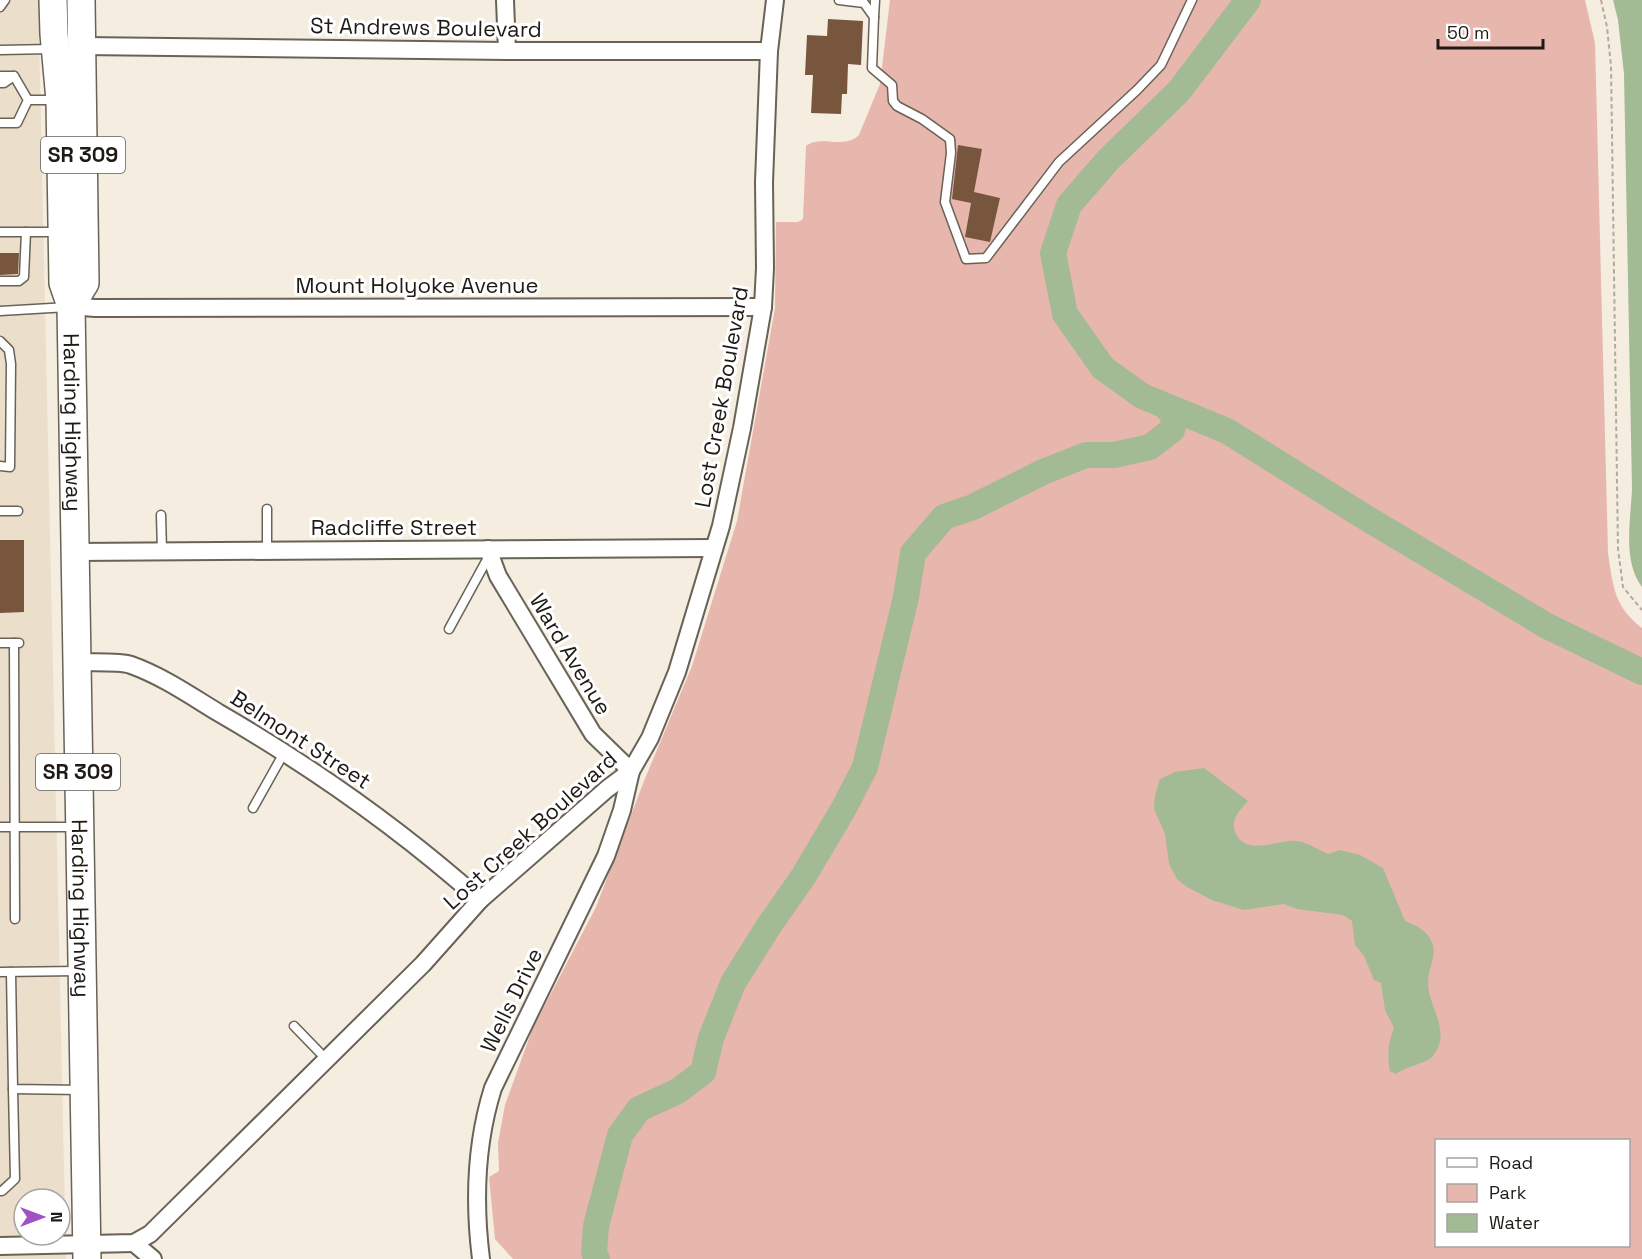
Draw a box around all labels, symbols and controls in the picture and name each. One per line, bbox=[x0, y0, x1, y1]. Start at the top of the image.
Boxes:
street label: St Andrews Boulevard bbox=[310, 11, 542, 43]
scale bar bbox=[1438, 12, 1543, 50]
text: 50 m bbox=[1447, 21, 1489, 44]
road number: SR 309 bbox=[41, 137, 125, 173]
street label: Mount Holyoke Avenue bbox=[296, 271, 538, 299]
street label: Lost Creek Boulevard bbox=[688, 284, 754, 510]
street label: Harding Highway bbox=[57, 333, 88, 512]
street label: Radcliffe Street bbox=[311, 513, 477, 541]
street label: Ward Avenue bbox=[524, 588, 618, 720]
street label: Belmont Street bbox=[226, 683, 376, 795]
street label: Lost Creek Boulevard bbox=[437, 745, 623, 915]
road number: SR 309 bbox=[36, 754, 120, 790]
street label: Harding Highway bbox=[66, 819, 97, 998]
street label: Wells Drive bbox=[474, 943, 548, 1057]
legend bbox=[1435, 1139, 1630, 1247]
text: Road bbox=[1489, 1151, 1533, 1174]
text: Park bbox=[1489, 1181, 1527, 1204]
north arrow bbox=[12, 1187, 72, 1247]
text: Water bbox=[1489, 1211, 1540, 1234]
text: N bbox=[46, 1212, 67, 1222]

